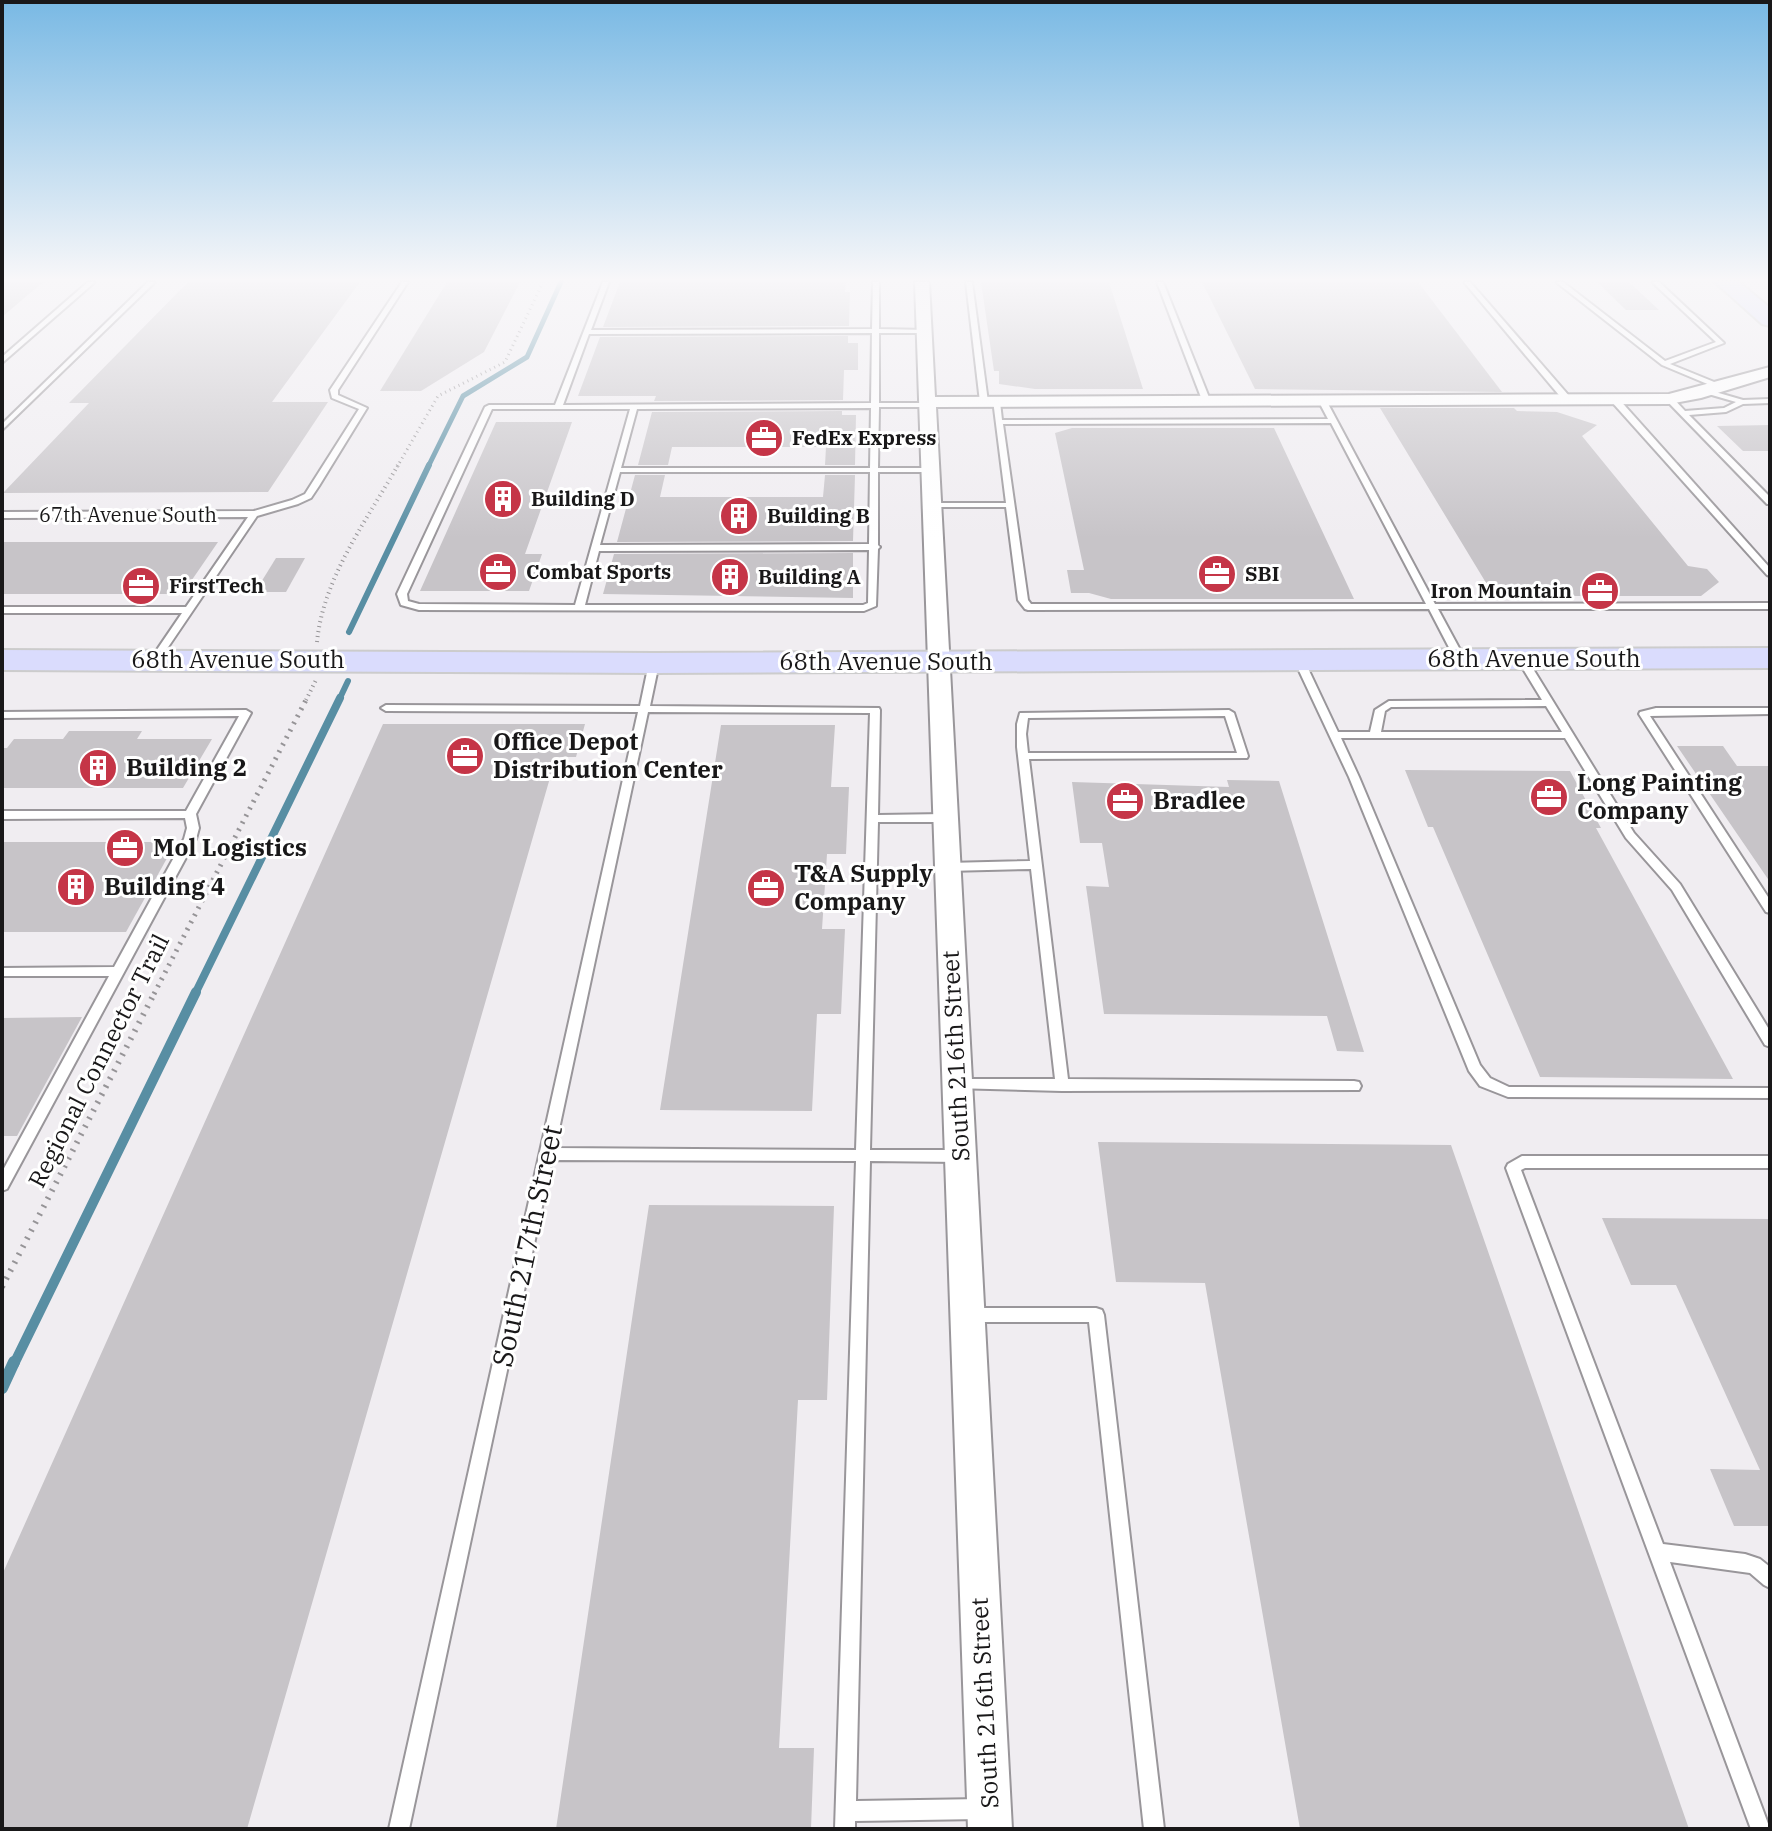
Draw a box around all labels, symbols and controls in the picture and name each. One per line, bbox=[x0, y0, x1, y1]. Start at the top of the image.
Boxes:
office icon: FedEx Express bbox=[743, 417, 785, 459]
place label: FedEx Express bbox=[792, 424, 936, 451]
building icon: Building D bbox=[482, 478, 524, 520]
place label: Building D bbox=[531, 485, 635, 512]
building icon: Building B bbox=[718, 495, 760, 537]
street label: 67th Avenue South bbox=[39, 501, 217, 528]
place label: Building B bbox=[767, 502, 870, 529]
office icon: Combat Sports bbox=[477, 551, 519, 593]
office icon: SBI bbox=[1196, 553, 1238, 595]
building icon: Building A bbox=[709, 556, 751, 598]
place label: Combat Sports bbox=[526, 558, 671, 585]
place label: SBI bbox=[1245, 560, 1279, 587]
place label: Building A bbox=[758, 563, 861, 590]
office icon: FirstTech bbox=[120, 565, 162, 607]
office icon: Iron Mountain bbox=[1579, 570, 1621, 612]
place label: FirstTech bbox=[169, 572, 264, 599]
place label: Iron Mountain bbox=[1430, 577, 1572, 604]
street label: 68th Avenue South bbox=[1427, 642, 1641, 674]
street label: 68th Avenue South bbox=[131, 643, 345, 675]
street label: 68th Avenue South bbox=[779, 645, 993, 677]
place label: Office Depot Distribution Center bbox=[493, 725, 723, 785]
office icon: Office Depot Distribution Center bbox=[444, 735, 486, 777]
building icon: Building 2 bbox=[77, 747, 119, 789]
place label: Building 2 bbox=[126, 751, 247, 783]
place label: Long Painting Company bbox=[1577, 766, 1742, 826]
office icon: Long Painting Company bbox=[1528, 776, 1570, 818]
office icon: Bradlee bbox=[1104, 780, 1146, 822]
place label: Bradlee bbox=[1153, 784, 1246, 816]
office icon: Mol Logistics bbox=[104, 827, 146, 869]
place label: Mol Logistics bbox=[153, 831, 307, 863]
place label: T&A Supply Company bbox=[794, 857, 933, 917]
building icon: Building 4 bbox=[55, 866, 97, 908]
office icon: T&A Supply Company bbox=[745, 867, 787, 909]
place label: Building 4 bbox=[104, 870, 225, 902]
street label: Regional Connector Trail bbox=[20, 928, 176, 1193]
street label: South 216th Street bbox=[933, 950, 977, 1162]
street label: South 217th Street bbox=[483, 1121, 570, 1370]
street label: South 216th Street bbox=[962, 1597, 1006, 1809]

